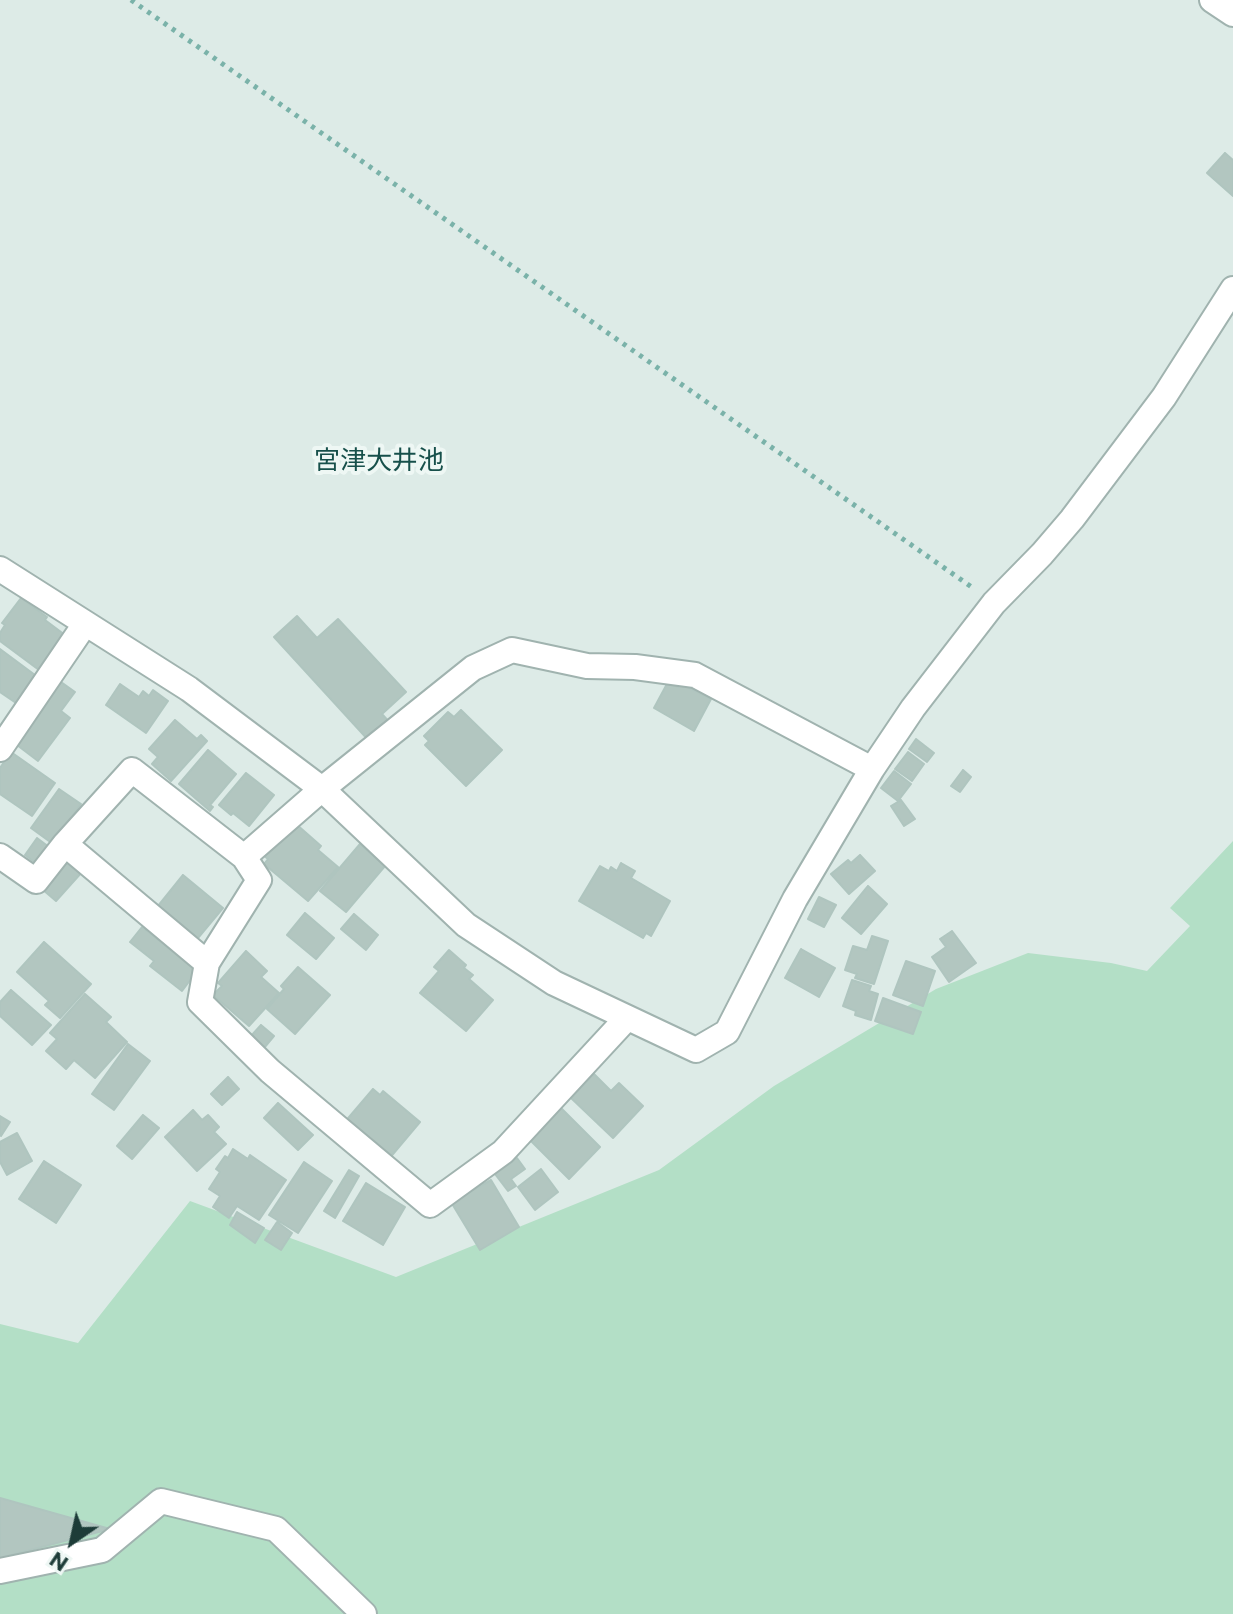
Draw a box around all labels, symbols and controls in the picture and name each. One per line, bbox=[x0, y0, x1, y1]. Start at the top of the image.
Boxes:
district label: 宮津大井池 bbox=[314, 444, 444, 476]
north arrow bbox=[32, 1502, 112, 1582]
text: N bbox=[44, 1547, 73, 1578]

